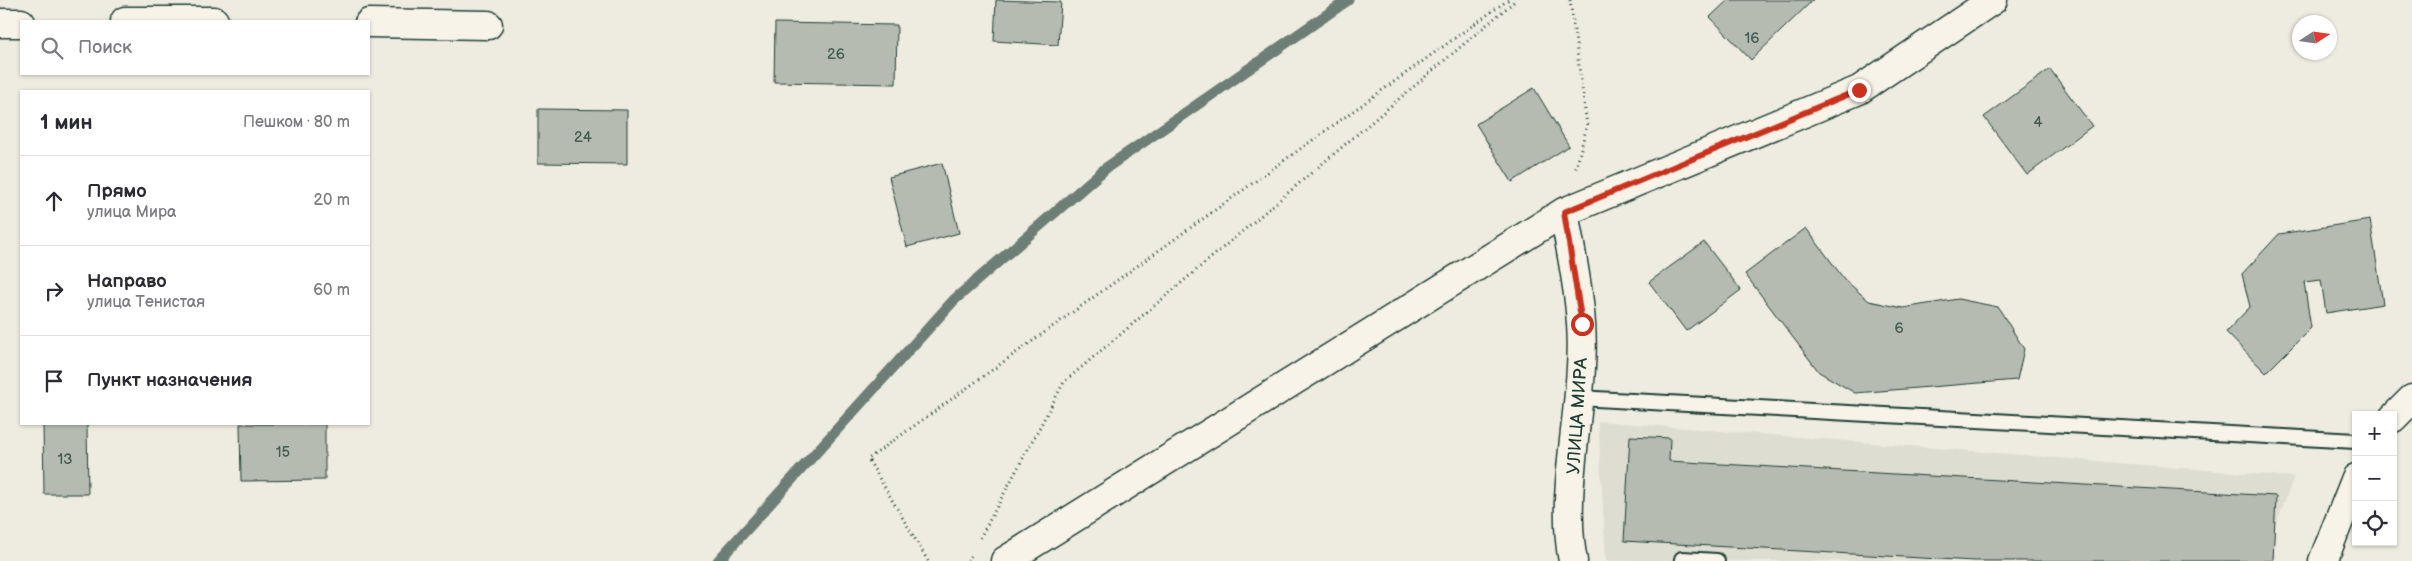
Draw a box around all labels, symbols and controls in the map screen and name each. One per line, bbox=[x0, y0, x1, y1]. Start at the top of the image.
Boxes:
north arrow bbox=[2292, 15, 2337, 60]
search box bbox=[20, 20, 370, 75]
house number: 16 bbox=[1745, 29, 1759, 48]
icon: search bbox=[38, 34, 66, 62]
text: Поиск bbox=[78, 36, 132, 59]
house number: 26 bbox=[827, 45, 845, 64]
route end bbox=[1848, 79, 1871, 102]
text: 1 мин bbox=[40, 110, 92, 135]
text: Пешком · 80 m bbox=[243, 113, 350, 132]
house number: 4 bbox=[2033, 113, 2043, 132]
house number: 24 bbox=[574, 128, 592, 147]
text: Прямо bbox=[87, 180, 147, 203]
icon: ahead bbox=[40, 187, 68, 215]
text: 20 m bbox=[314, 191, 350, 210]
text: улица Мира bbox=[87, 203, 176, 222]
text: Направо bbox=[87, 270, 167, 293]
icon: right bbox=[40, 277, 68, 305]
text: 60 m bbox=[313, 281, 350, 300]
text: улица Тенистая bbox=[87, 293, 205, 312]
route start bbox=[1571, 313, 1594, 336]
house number: 6 bbox=[1894, 319, 1904, 338]
street label: УЛИЦА МИРА bbox=[1563, 357, 1592, 475]
icon: arrive bbox=[40, 367, 68, 395]
text: Пункт назначения bbox=[87, 369, 252, 392]
map controls bbox=[2352, 411, 2397, 546]
button: + bbox=[2352, 411, 2397, 456]
house number: 15 bbox=[276, 443, 290, 462]
house number: 13 bbox=[57, 450, 73, 469]
button: − bbox=[2352, 456, 2397, 501]
button: locate bbox=[2352, 501, 2397, 546]

